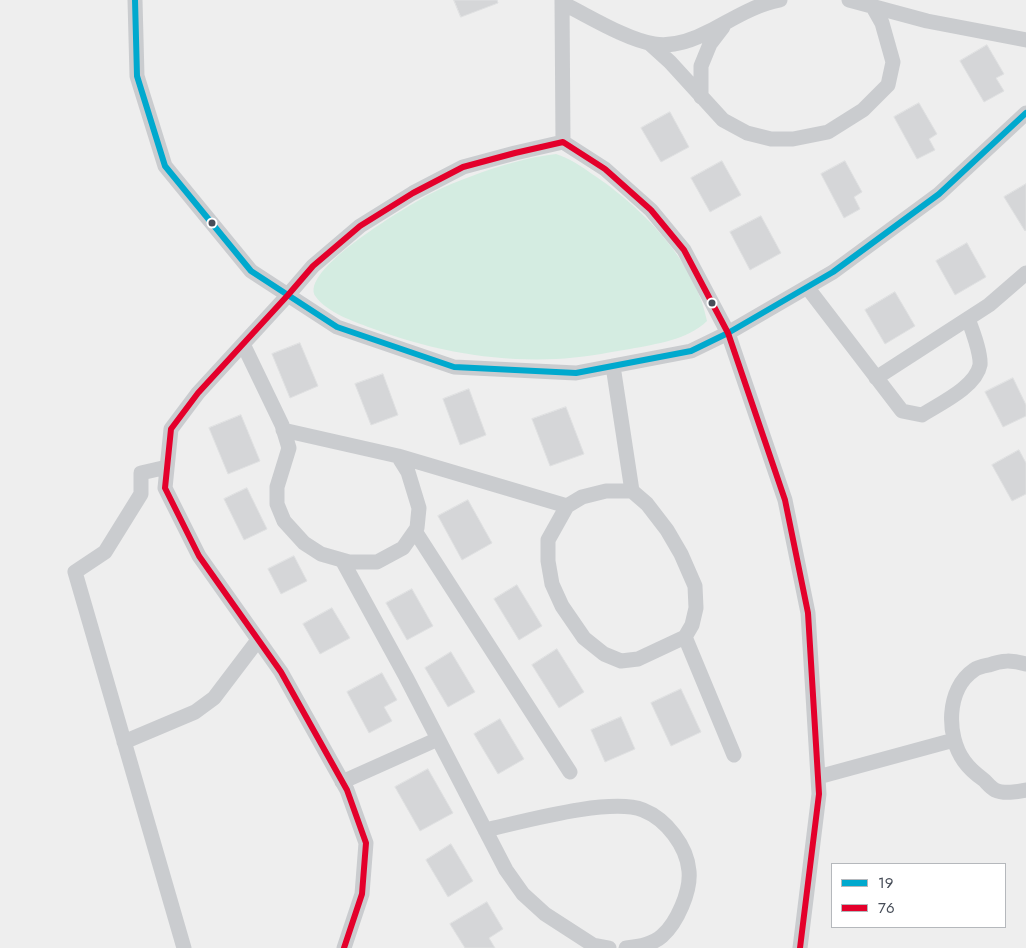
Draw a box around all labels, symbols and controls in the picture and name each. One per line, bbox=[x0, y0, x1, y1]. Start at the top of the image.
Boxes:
unlabelled marker bbox=[207, 218, 217, 228]
unlabelled marker bbox=[707, 298, 717, 308]
legend bbox=[831, 863, 1006, 928]
text: 19 bbox=[878, 872, 893, 894]
text: 76 bbox=[878, 897, 895, 919]

